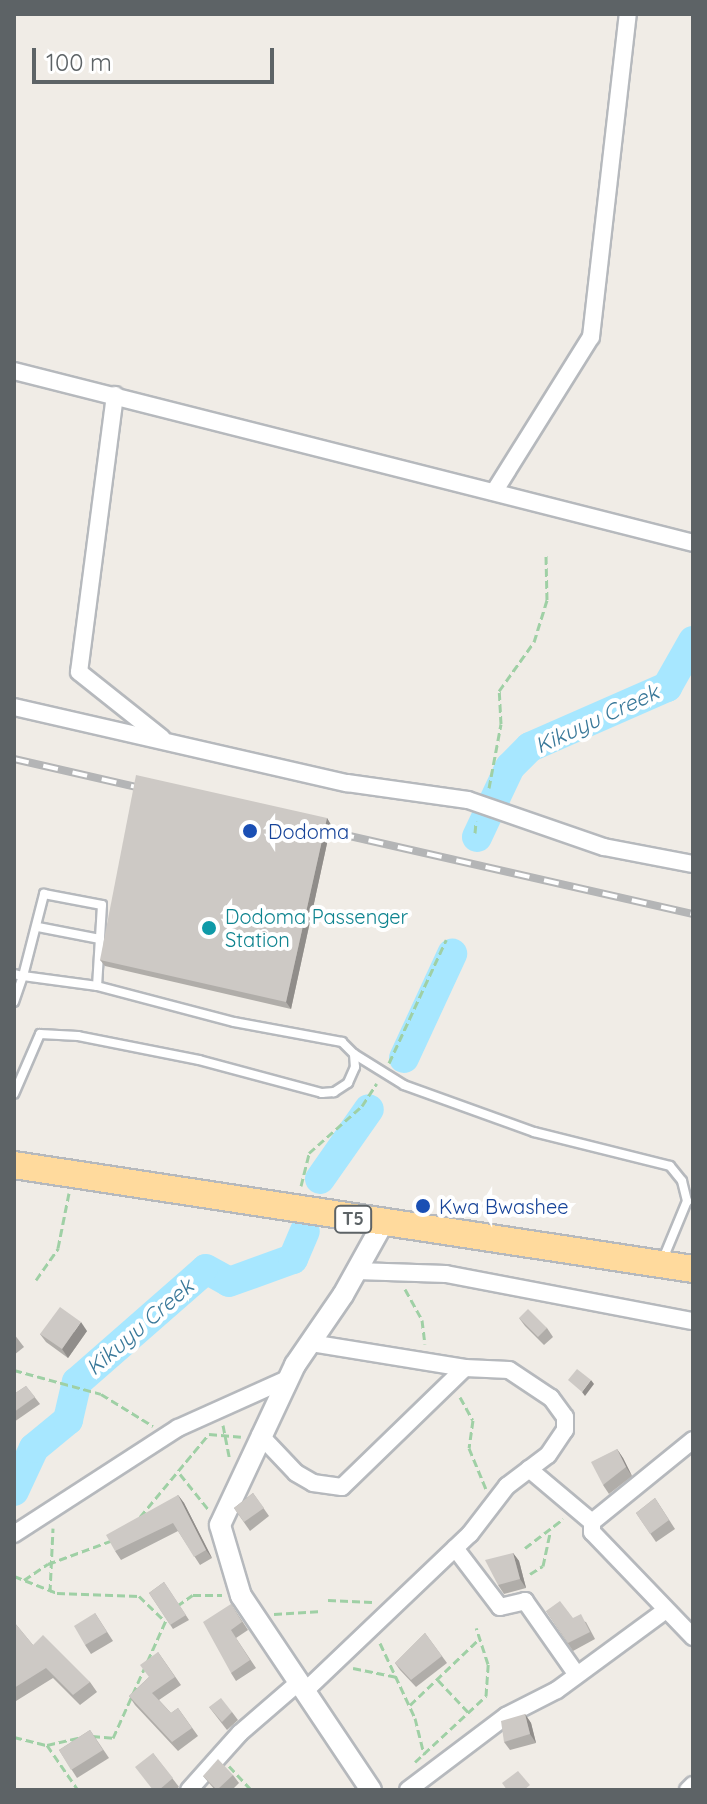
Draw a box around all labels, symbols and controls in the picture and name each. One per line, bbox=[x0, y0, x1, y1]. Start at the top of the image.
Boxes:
scale bar bbox=[36, 32, 278, 82]
text: 100 m bbox=[46, 47, 112, 77]
water label: Kikuyu Creek bbox=[531, 679, 663, 759]
place label: Dodoma bbox=[268, 819, 349, 843]
marker: Dodoma bbox=[239, 820, 261, 842]
place label: Dodoma Passenger Station bbox=[225, 904, 408, 951]
marker: Dodoma Passenger Station bbox=[200, 919, 218, 937]
place label: Kwa Bwashee bbox=[439, 1194, 569, 1218]
marker: Kwa Bwashee bbox=[414, 1197, 432, 1215]
road number: T5 bbox=[333, 1205, 373, 1233]
water label: Kikuyu Creek bbox=[81, 1273, 199, 1381]

